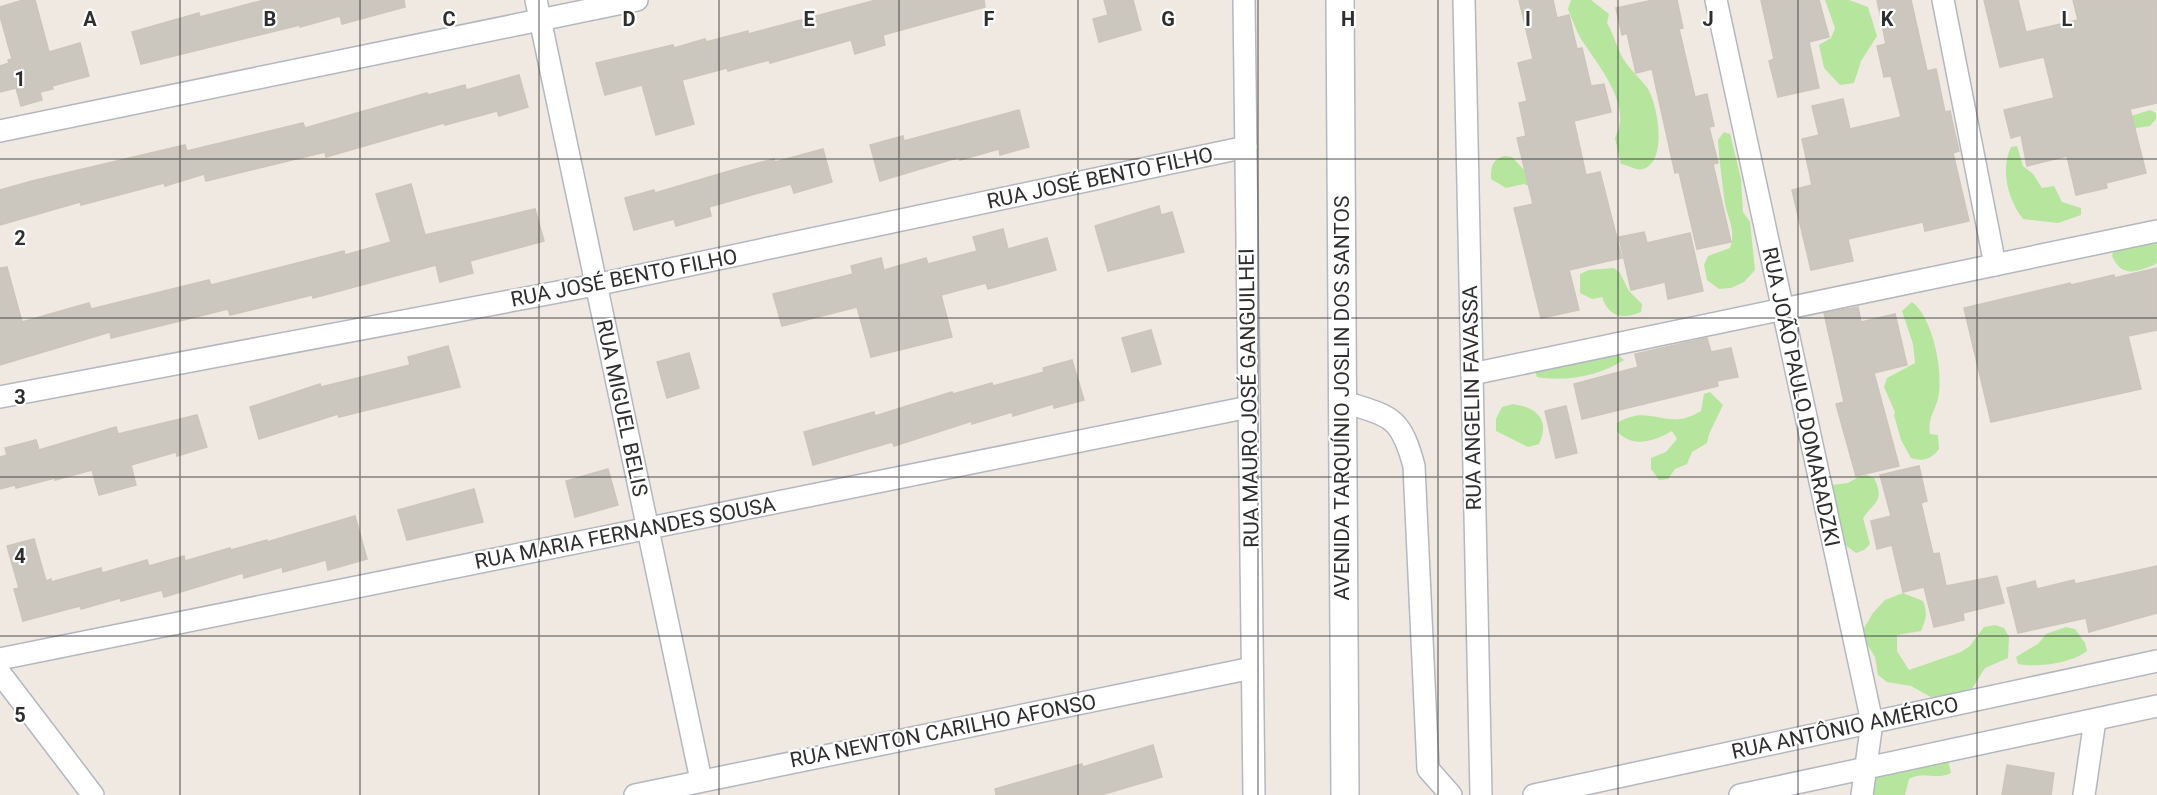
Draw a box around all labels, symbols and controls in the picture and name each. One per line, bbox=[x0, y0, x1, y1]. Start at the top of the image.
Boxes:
text: A bbox=[83, 7, 97, 31]
text: B bbox=[264, 7, 276, 31]
text: C bbox=[442, 7, 456, 31]
text: D bbox=[623, 7, 636, 31]
text: E bbox=[803, 7, 815, 31]
text: F bbox=[984, 7, 995, 31]
text: G bbox=[1161, 7, 1175, 31]
text: H bbox=[1341, 7, 1355, 31]
text: I bbox=[1525, 7, 1531, 31]
text: J bbox=[1702, 7, 1714, 31]
text: K bbox=[1881, 7, 1894, 31]
text: L bbox=[2062, 7, 2073, 31]
text: 1 bbox=[14, 67, 26, 91]
street label: RUA JOSÉ BENTO FILHO bbox=[985, 142, 1215, 214]
street label: AVENIDA TARQUÍNIO JOSLIN DOS SANTOS bbox=[1330, 196, 1354, 601]
text: 2 bbox=[14, 226, 26, 250]
street label: RUA JOSÉ BENTO FILHO bbox=[509, 244, 739, 312]
street label: RUA JOÃO PAULO DOMARADZKI bbox=[1757, 245, 1845, 549]
street label: RUA MAURO JOSÉ GANGUILHEI bbox=[1234, 248, 1264, 548]
street label: RUA ANGELIN FAVASSA bbox=[1458, 285, 1486, 511]
street label: RUA MIGUEL BELIS bbox=[592, 317, 652, 499]
text: 3 bbox=[14, 385, 26, 409]
street label: RUA MARIA FERNANDES SOUSA bbox=[473, 492, 778, 574]
text: 4 bbox=[14, 544, 26, 568]
street label: RUA NEWTON CARILHO AFONSO bbox=[788, 690, 1098, 772]
street label: RUA ANTÔNIO AMÉRICO bbox=[1729, 692, 1961, 764]
text: 5 bbox=[14, 703, 26, 727]

